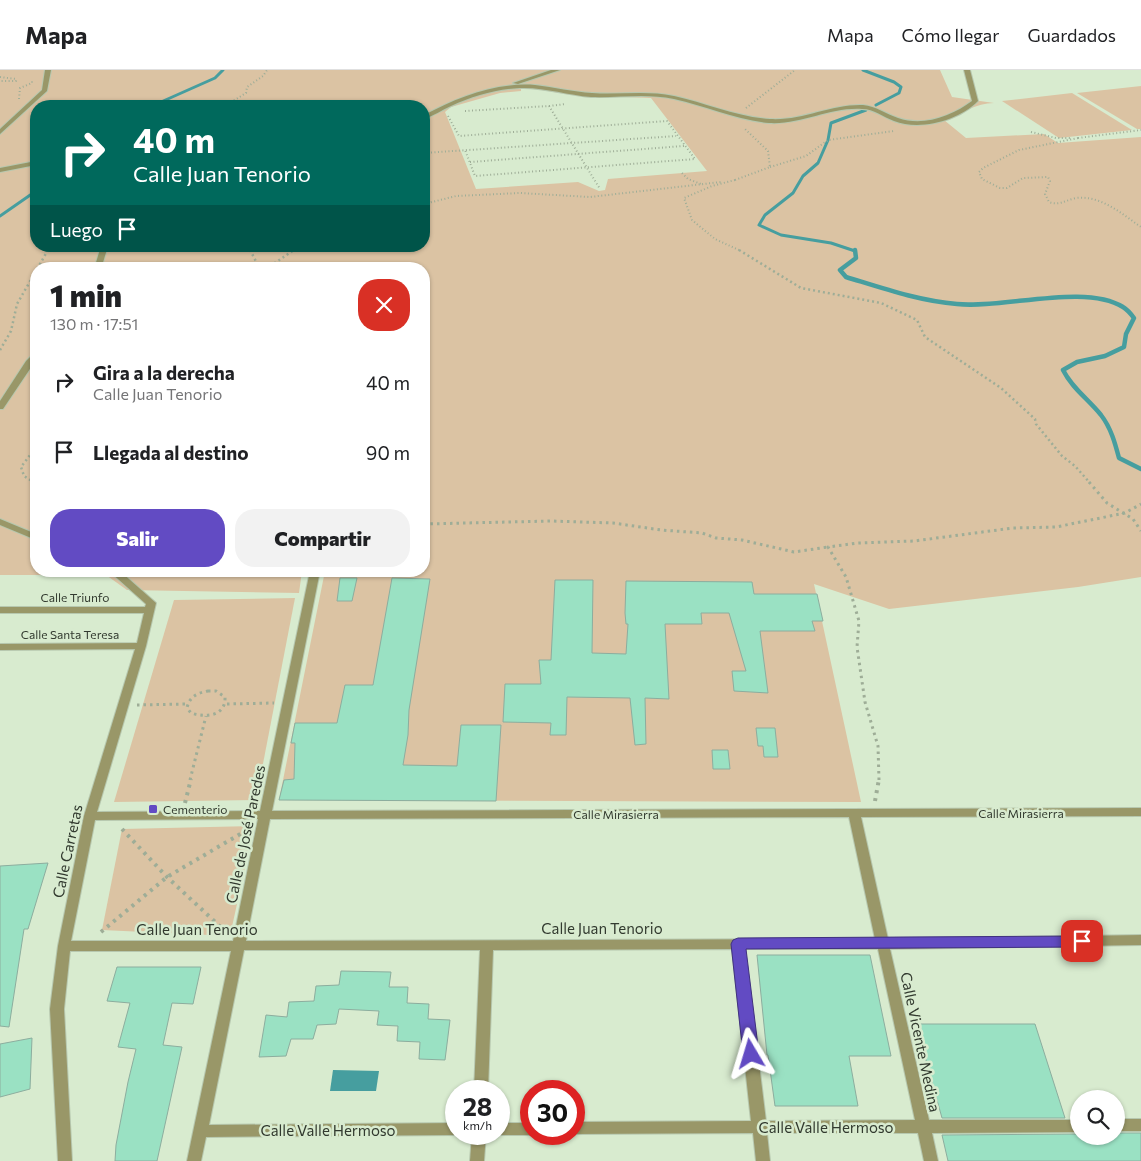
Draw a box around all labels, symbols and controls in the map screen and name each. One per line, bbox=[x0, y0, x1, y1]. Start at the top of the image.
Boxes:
text: Mapa bbox=[25, 20, 87, 49]
text: Mapa bbox=[827, 24, 874, 46]
text: Cómo llegar bbox=[902, 24, 999, 46]
text: Guardados bbox=[1027, 24, 1116, 46]
text: 40 m bbox=[133, 117, 215, 160]
icon: right bbox=[50, 120, 115, 185]
text: Calle Juan Tenorio bbox=[133, 160, 311, 187]
icon: arrive bbox=[113, 215, 141, 243]
text: Luego bbox=[50, 218, 103, 241]
text: 1 min bbox=[50, 276, 122, 313]
button: close bbox=[358, 279, 410, 331]
text: 130 m · 17:51 bbox=[50, 314, 138, 333]
text: Gira a la derecha bbox=[93, 361, 235, 384]
icon: right bbox=[50, 368, 78, 396]
text: 40 m bbox=[366, 371, 410, 394]
text: Calle Juan Tenorio bbox=[93, 384, 222, 403]
icon: arrive bbox=[50, 438, 78, 466]
text: Llegada al destino bbox=[93, 441, 249, 464]
text: 90 m bbox=[366, 441, 410, 464]
button: Salir bbox=[50, 509, 225, 567]
button: Compartir bbox=[235, 509, 410, 567]
street label: Calle Triunfo bbox=[41, 590, 109, 604]
street label: Calle Santa Teresa bbox=[21, 627, 119, 641]
street label: Calle de José Paredes bbox=[222, 763, 269, 905]
place label: Cementerio bbox=[163, 802, 227, 816]
street label: Calle Carretas bbox=[48, 803, 86, 899]
marker: Cementerio bbox=[147, 803, 159, 815]
street label: Calle Mirasierra bbox=[978, 806, 1064, 820]
street label: Calle Mirasierra bbox=[573, 807, 659, 821]
street label: Calle Juan Tenorio bbox=[541, 919, 663, 937]
street label: Calle Juan Tenorio bbox=[136, 920, 258, 938]
pin bbox=[1061, 920, 1103, 962]
icon: arrive bbox=[1068, 927, 1096, 955]
street label: Calle Vicente Medina bbox=[897, 970, 945, 1114]
position arrow bbox=[724, 1027, 776, 1079]
speed limit sign: 30 bbox=[520, 1080, 585, 1145]
map controls bbox=[1070, 1090, 1125, 1145]
button: search bbox=[1070, 1090, 1125, 1145]
text: 28 bbox=[463, 1091, 492, 1121]
text: km/h bbox=[463, 1118, 492, 1132]
street label: Calle Valle Hermoso bbox=[758, 1118, 894, 1136]
street label: Calle Valle Hermoso bbox=[260, 1121, 396, 1139]

